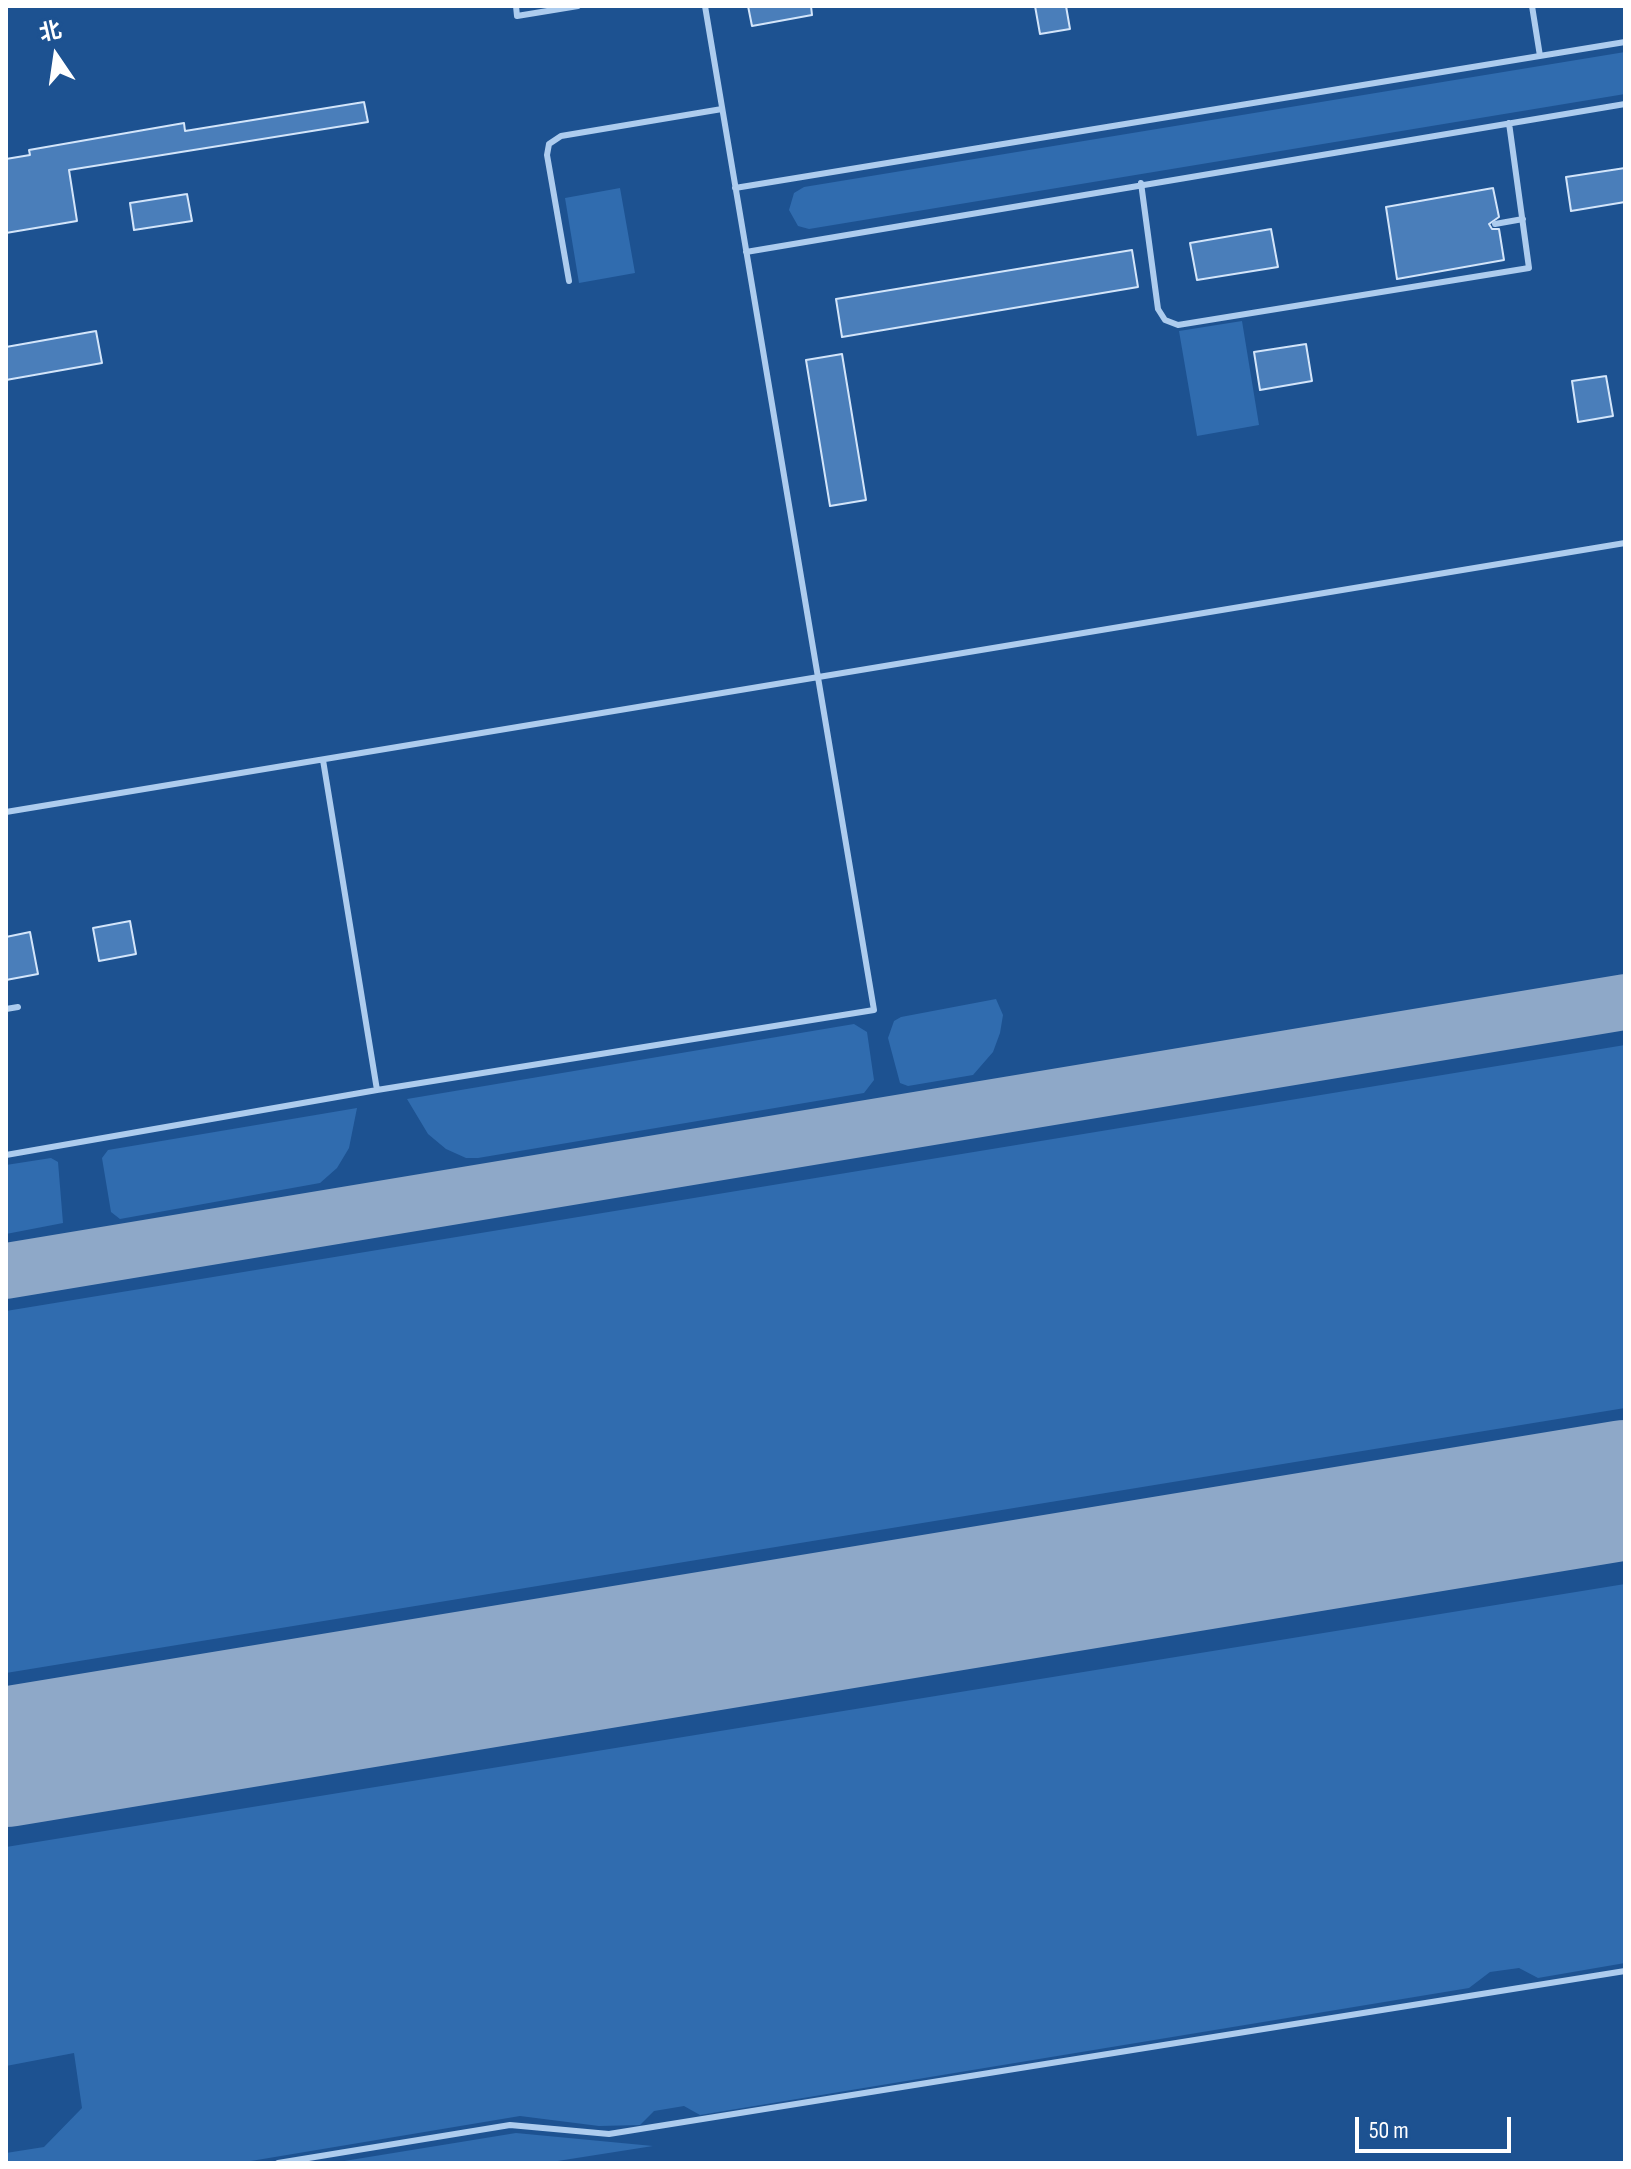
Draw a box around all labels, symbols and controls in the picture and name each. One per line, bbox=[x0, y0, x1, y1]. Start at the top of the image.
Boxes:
north arrow bbox=[16, 16, 96, 96]
text: 北 bbox=[37, 16, 64, 48]
scale bar bbox=[1359, 2101, 1515, 2151]
text: 50 m bbox=[1369, 2116, 1409, 2145]

